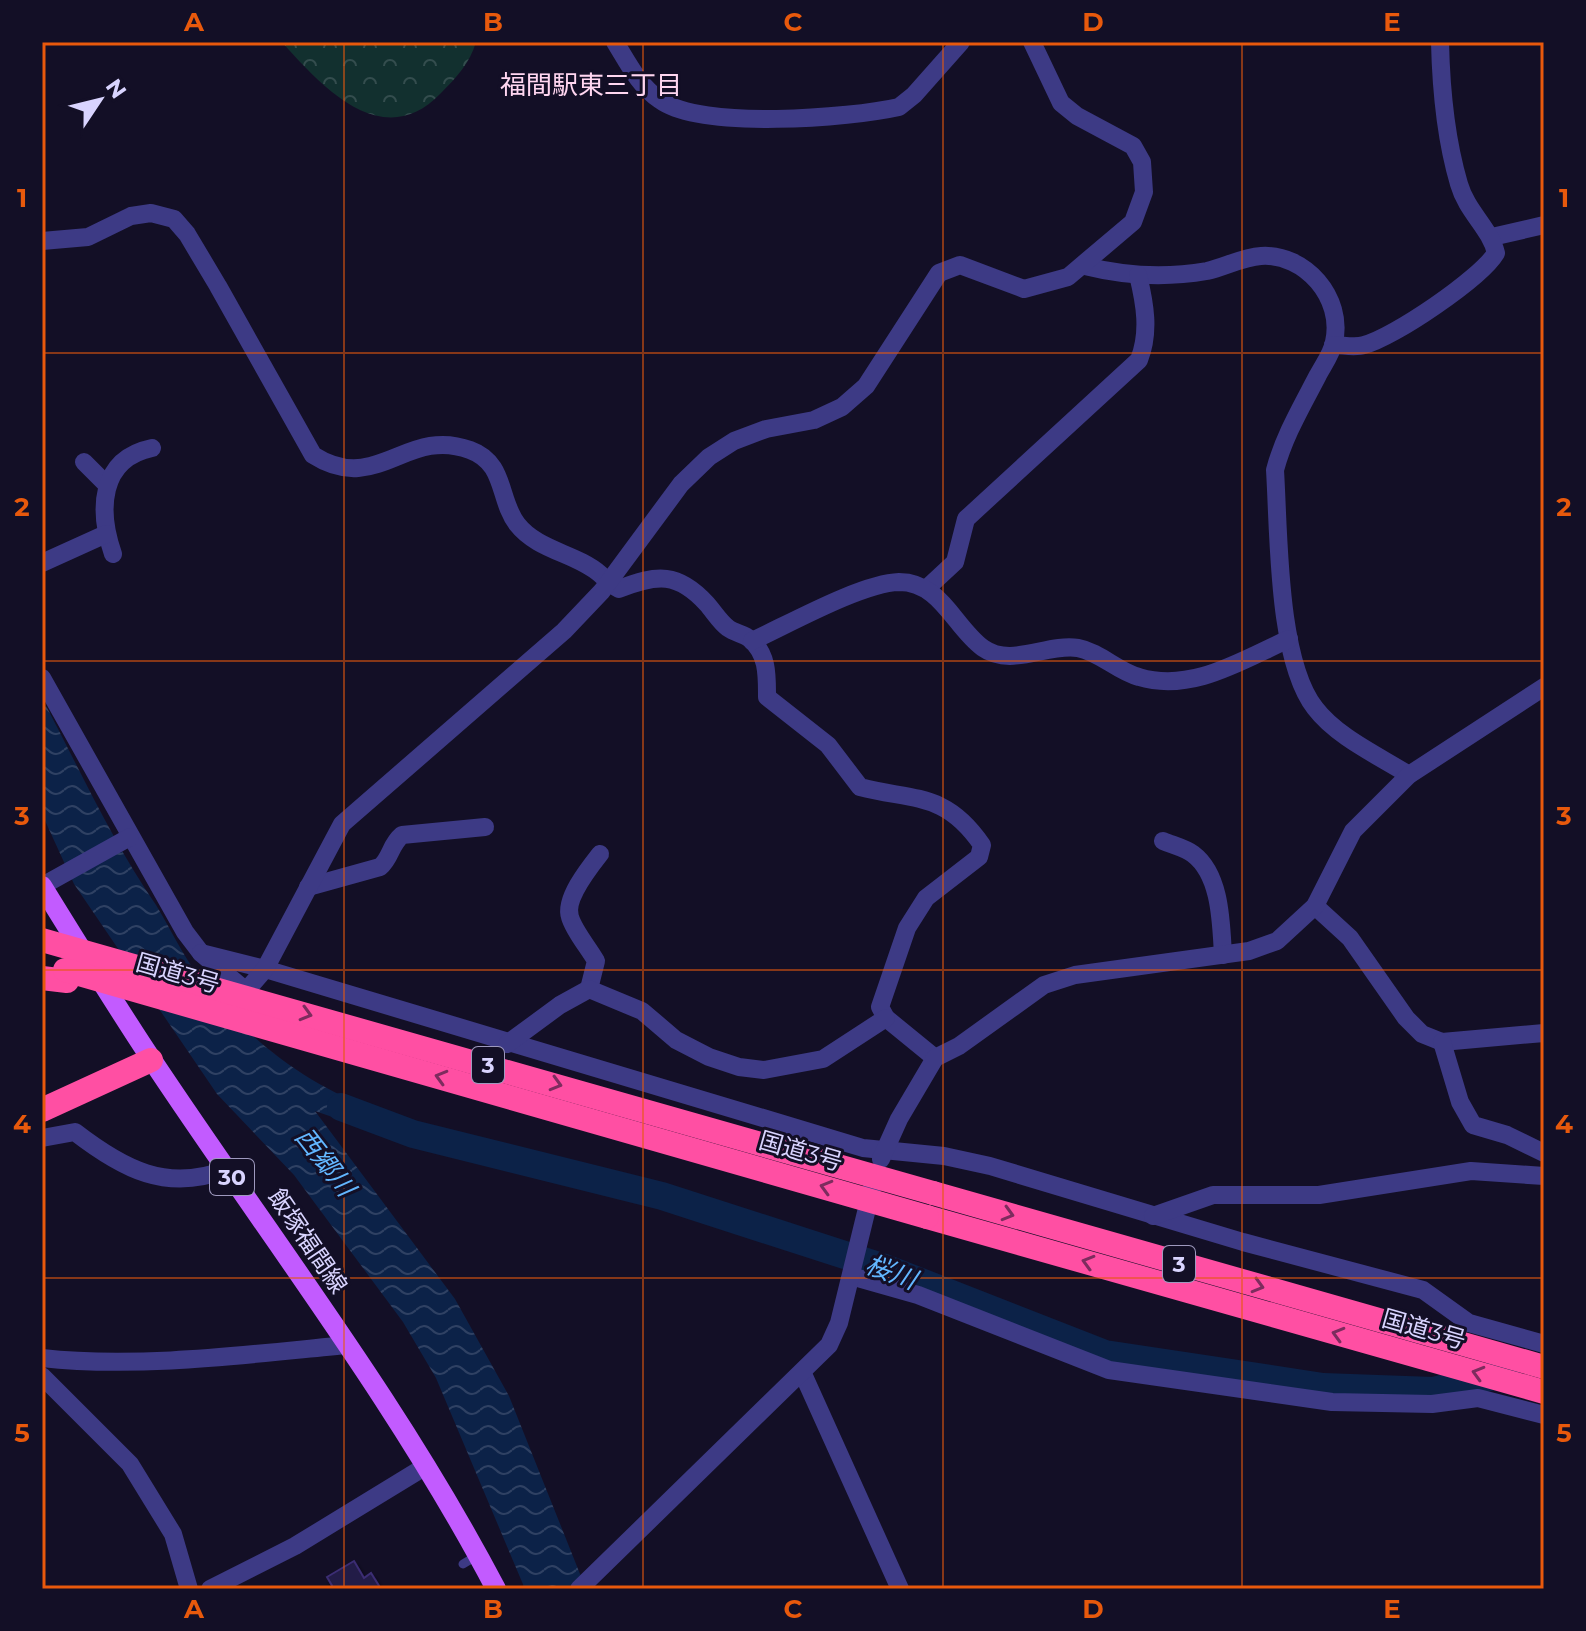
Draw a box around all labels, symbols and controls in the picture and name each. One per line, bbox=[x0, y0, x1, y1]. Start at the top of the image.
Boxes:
text: A bbox=[183, 6, 205, 38]
text: B bbox=[483, 6, 503, 38]
text: C bbox=[784, 6, 803, 38]
text: D bbox=[1082, 6, 1104, 38]
text: E bbox=[1383, 6, 1401, 38]
north arrow bbox=[60, 60, 140, 140]
district label: 福間駅東三丁目 bbox=[500, 69, 682, 101]
text: N bbox=[100, 74, 132, 104]
text: 1 bbox=[17, 182, 27, 214]
text: 1 bbox=[1559, 182, 1569, 214]
text: 2 bbox=[14, 491, 30, 523]
text: 2 bbox=[1556, 491, 1572, 523]
text: 3 bbox=[13, 800, 30, 832]
text: 3 bbox=[1555, 800, 1572, 832]
street label: 国道3号 bbox=[133, 947, 223, 999]
one-way arrow bbox=[298, 1004, 312, 1021]
road number: 3 bbox=[472, 1047, 504, 1083]
one-way arrow bbox=[435, 1070, 449, 1086]
one-way arrow bbox=[549, 1075, 563, 1091]
text: 4 bbox=[13, 1108, 31, 1140]
text: 4 bbox=[1555, 1108, 1573, 1140]
water label: 西郷川 bbox=[288, 1121, 363, 1205]
street label: 国道3号 bbox=[756, 1125, 846, 1177]
road number: 30 bbox=[210, 1159, 254, 1195]
one-way arrow bbox=[819, 1180, 833, 1197]
street label: 飯塚福間線 bbox=[262, 1183, 354, 1299]
one-way arrow bbox=[1000, 1205, 1014, 1222]
road number: 3 bbox=[1163, 1246, 1195, 1282]
water label: 桜川 bbox=[861, 1248, 924, 1297]
one-way arrow bbox=[1081, 1255, 1095, 1272]
one-way arrow bbox=[1250, 1277, 1264, 1293]
street label: 国道3号 bbox=[1379, 1303, 1469, 1355]
one-way arrow bbox=[1331, 1327, 1345, 1343]
one-way arrow bbox=[1472, 1366, 1486, 1383]
text: 5 bbox=[14, 1417, 30, 1449]
text: 5 bbox=[1556, 1417, 1572, 1449]
text: A bbox=[183, 1593, 205, 1625]
text: B bbox=[483, 1593, 503, 1625]
text: C bbox=[784, 1593, 803, 1625]
text: D bbox=[1082, 1593, 1104, 1625]
text: E bbox=[1383, 1593, 1401, 1625]

